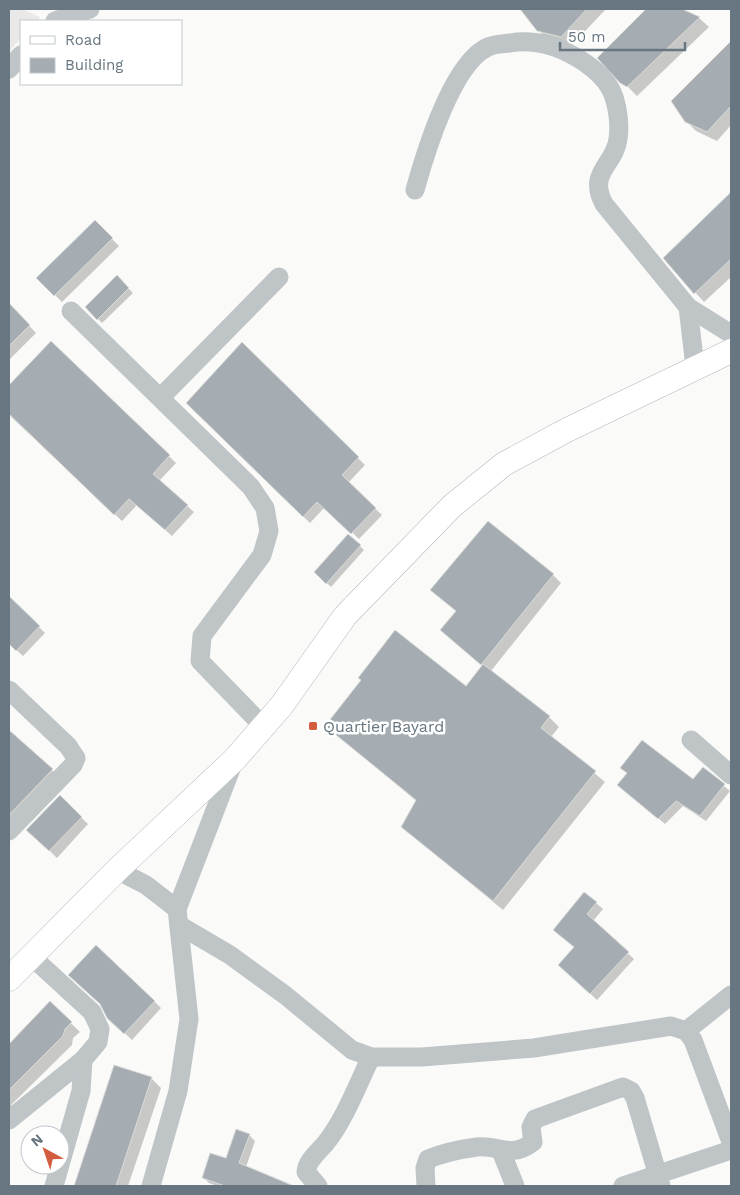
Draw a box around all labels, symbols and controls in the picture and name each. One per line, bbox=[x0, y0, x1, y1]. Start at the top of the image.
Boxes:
legend bbox=[20, 20, 182, 85]
scale bar bbox=[560, 20, 685, 52]
text: 50 m bbox=[568, 28, 605, 46]
text: Road bbox=[65, 31, 102, 49]
text: Building bbox=[65, 56, 123, 74]
place label: Quartier Bayard bbox=[323, 717, 444, 736]
marker: Quartier Bayard bbox=[307, 720, 319, 732]
north arrow bbox=[20, 1125, 70, 1175]
text: N bbox=[28, 1131, 46, 1150]

